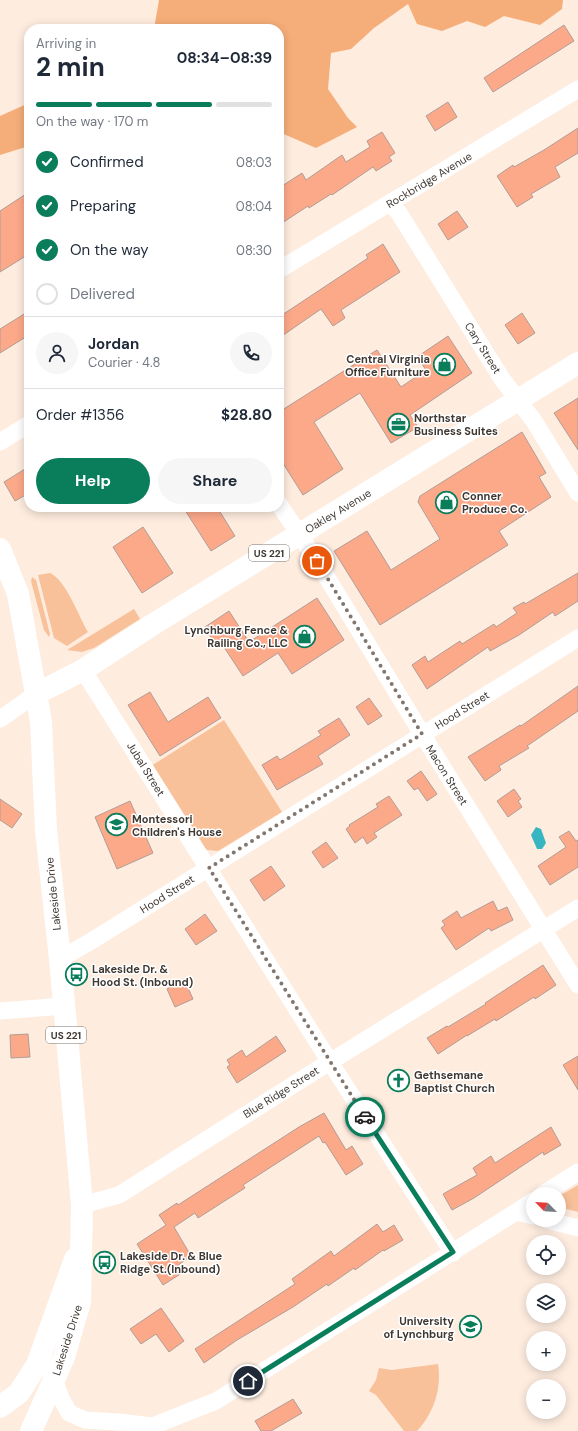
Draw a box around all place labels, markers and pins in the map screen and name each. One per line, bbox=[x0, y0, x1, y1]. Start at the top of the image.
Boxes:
place label: Central Virginia Office Furniture bbox=[345, 352, 430, 379]
shop icon: Central Virginia Office Furniture bbox=[432, 352, 458, 378]
office icon: Northstar Business Suites bbox=[385, 411, 411, 437]
place label: Northstar Business Suites bbox=[414, 411, 498, 438]
shop icon: Conner Produce Co. bbox=[433, 489, 459, 515]
place label: Conner Produce Co. bbox=[462, 489, 528, 516]
pin bbox=[300, 544, 334, 578]
place label: Lynchburg Fence & Railing Co., LLC bbox=[184, 623, 288, 650]
shop icon: Lynchburg Fence & Railing Co., LLC bbox=[291, 623, 317, 649]
school or university icon: Montessori Children's House bbox=[103, 812, 129, 838]
place label: Montessori Children's House bbox=[132, 812, 222, 839]
bus stop icon: Lakeside Dr. & Hood St. (Inbound) bbox=[64, 962, 90, 988]
place label: Lakeside Dr. & Hood St. (Inbound) bbox=[92, 962, 193, 989]
church icon: Gethsemane Baptist Church bbox=[386, 1068, 412, 1094]
place label: Gethsemane Baptist Church bbox=[414, 1068, 495, 1095]
bus stop icon: Lakeside Dr. & Blue Ridge St.(Inbound) bbox=[92, 1249, 118, 1275]
place label: Lakeside Dr. & Blue Ridge St.(Inbound) bbox=[120, 1249, 222, 1276]
place label: University of Lynchburg bbox=[383, 1314, 454, 1341]
school or university icon: University of Lynchburg bbox=[457, 1314, 483, 1340]
pin bbox=[231, 1364, 265, 1398]

